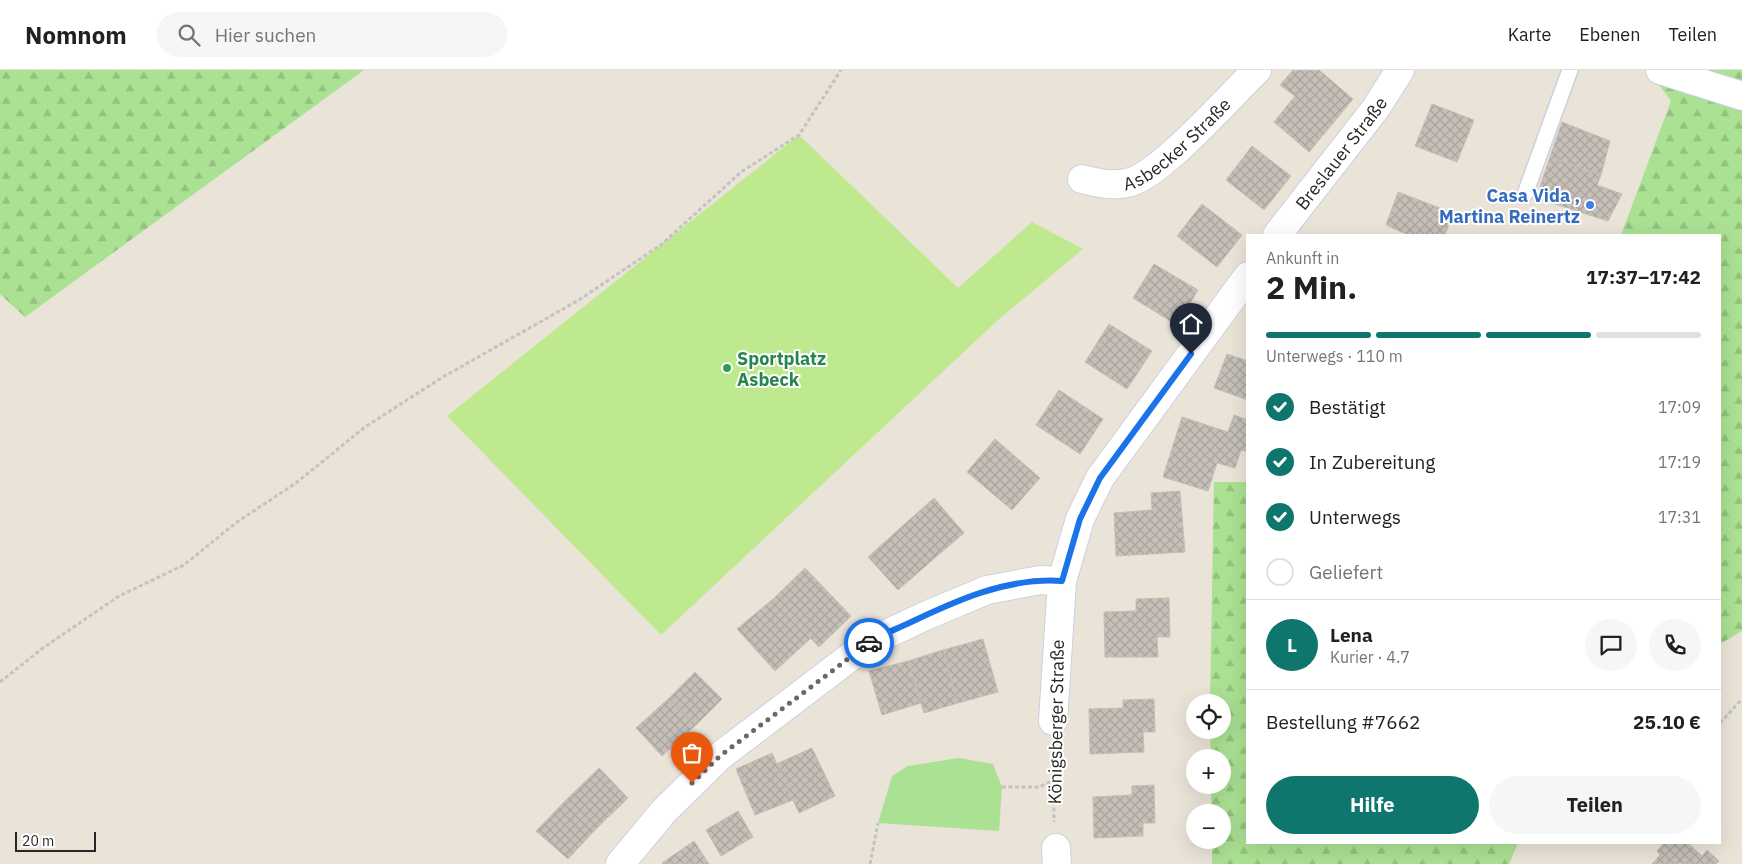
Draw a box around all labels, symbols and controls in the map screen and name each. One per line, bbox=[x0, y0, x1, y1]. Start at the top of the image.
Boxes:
search box bbox=[157, 12, 507, 57]
text: Nomnom bbox=[25, 19, 127, 51]
icon: search bbox=[175, 21, 203, 49]
text: Hier suchen bbox=[215, 23, 316, 47]
text: Karte bbox=[1508, 23, 1551, 46]
text: Ebenen bbox=[1579, 23, 1640, 46]
text: Teilen bbox=[1668, 23, 1717, 46]
street label: Breslauer Straße bbox=[1290, 92, 1392, 214]
street label: Asbecker Straße bbox=[1121, 93, 1235, 195]
place label: Casa Vida , Martina Reinertz bbox=[1439, 184, 1580, 228]
marker: Casa Vida , Martina Reinertz bbox=[1584, 199, 1596, 211]
text: Ankunft in bbox=[1266, 248, 1339, 268]
text: 17:37–17:42 bbox=[1586, 265, 1701, 289]
text: 2 Min. bbox=[1266, 266, 1357, 308]
pin bbox=[1170, 303, 1212, 354]
icon: home bbox=[1177, 310, 1205, 338]
text: Unterwegs · 110 m bbox=[1266, 346, 1403, 366]
place label: Sportplatz Asbeck bbox=[737, 347, 826, 391]
marker: Sportplatz Asbeck bbox=[721, 362, 733, 374]
icon: check bbox=[1266, 393, 1294, 421]
text: Bestätigt bbox=[1309, 395, 1386, 419]
text: 17:09 bbox=[1658, 397, 1701, 417]
icon: check bbox=[1266, 448, 1294, 476]
text: In Zubereitung bbox=[1309, 450, 1435, 474]
text: 17:19 bbox=[1658, 452, 1701, 472]
icon: check bbox=[1266, 503, 1294, 531]
text: Unterwegs bbox=[1309, 505, 1401, 529]
text: 17:31 bbox=[1658, 507, 1701, 527]
text: Geliefert bbox=[1309, 560, 1383, 584]
courier bbox=[844, 618, 894, 668]
button: chat bbox=[1585, 619, 1637, 671]
button: phone bbox=[1649, 619, 1701, 671]
text: Lena bbox=[1330, 623, 1373, 647]
icon: car bbox=[855, 629, 883, 657]
text: L bbox=[1287, 633, 1297, 657]
street label: Königsberger Straße bbox=[1043, 639, 1069, 805]
text: Kurier · 4.7 bbox=[1330, 647, 1410, 667]
map controls bbox=[1186, 694, 1231, 849]
button: locate bbox=[1186, 694, 1231, 739]
text: Bestellung #7662 bbox=[1266, 710, 1420, 734]
text: 25.10 € bbox=[1633, 710, 1701, 734]
pin bbox=[671, 732, 713, 783]
icon: bag bbox=[678, 739, 706, 767]
button: + bbox=[1186, 749, 1231, 794]
button: Hilfe bbox=[1266, 776, 1479, 834]
button: Teilen bbox=[1489, 776, 1701, 834]
button: − bbox=[1186, 804, 1231, 849]
scale bar bbox=[15, 829, 96, 852]
text: 20 m bbox=[22, 832, 54, 850]

